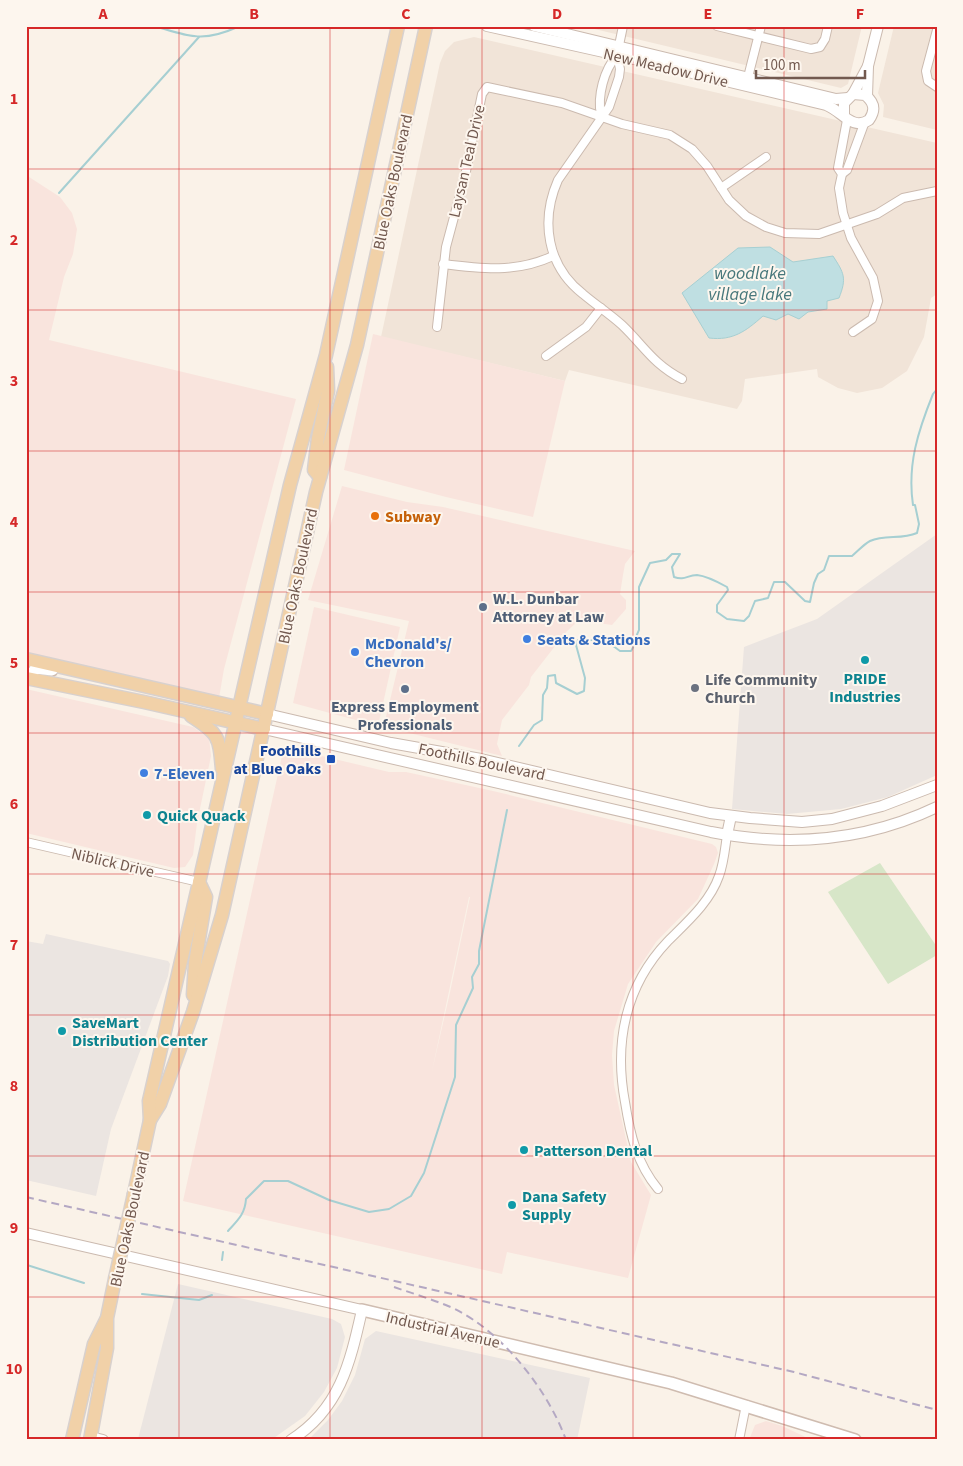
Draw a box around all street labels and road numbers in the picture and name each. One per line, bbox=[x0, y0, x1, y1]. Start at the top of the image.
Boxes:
street label: New Meadow Drive bbox=[601, 43, 730, 93]
street label: Laysan Teal Drive bbox=[443, 103, 491, 220]
street label: Blue Oaks Boulevard bbox=[368, 112, 418, 252]
street label: Blue Oaks Boulevard bbox=[273, 506, 323, 646]
street label: Foothills Boulevard bbox=[416, 738, 547, 786]
street label: Niblick Drive bbox=[69, 843, 156, 883]
street label: Blue Oaks Boulevard bbox=[105, 1149, 155, 1289]
street label: Industrial Avenue bbox=[384, 1306, 502, 1354]

